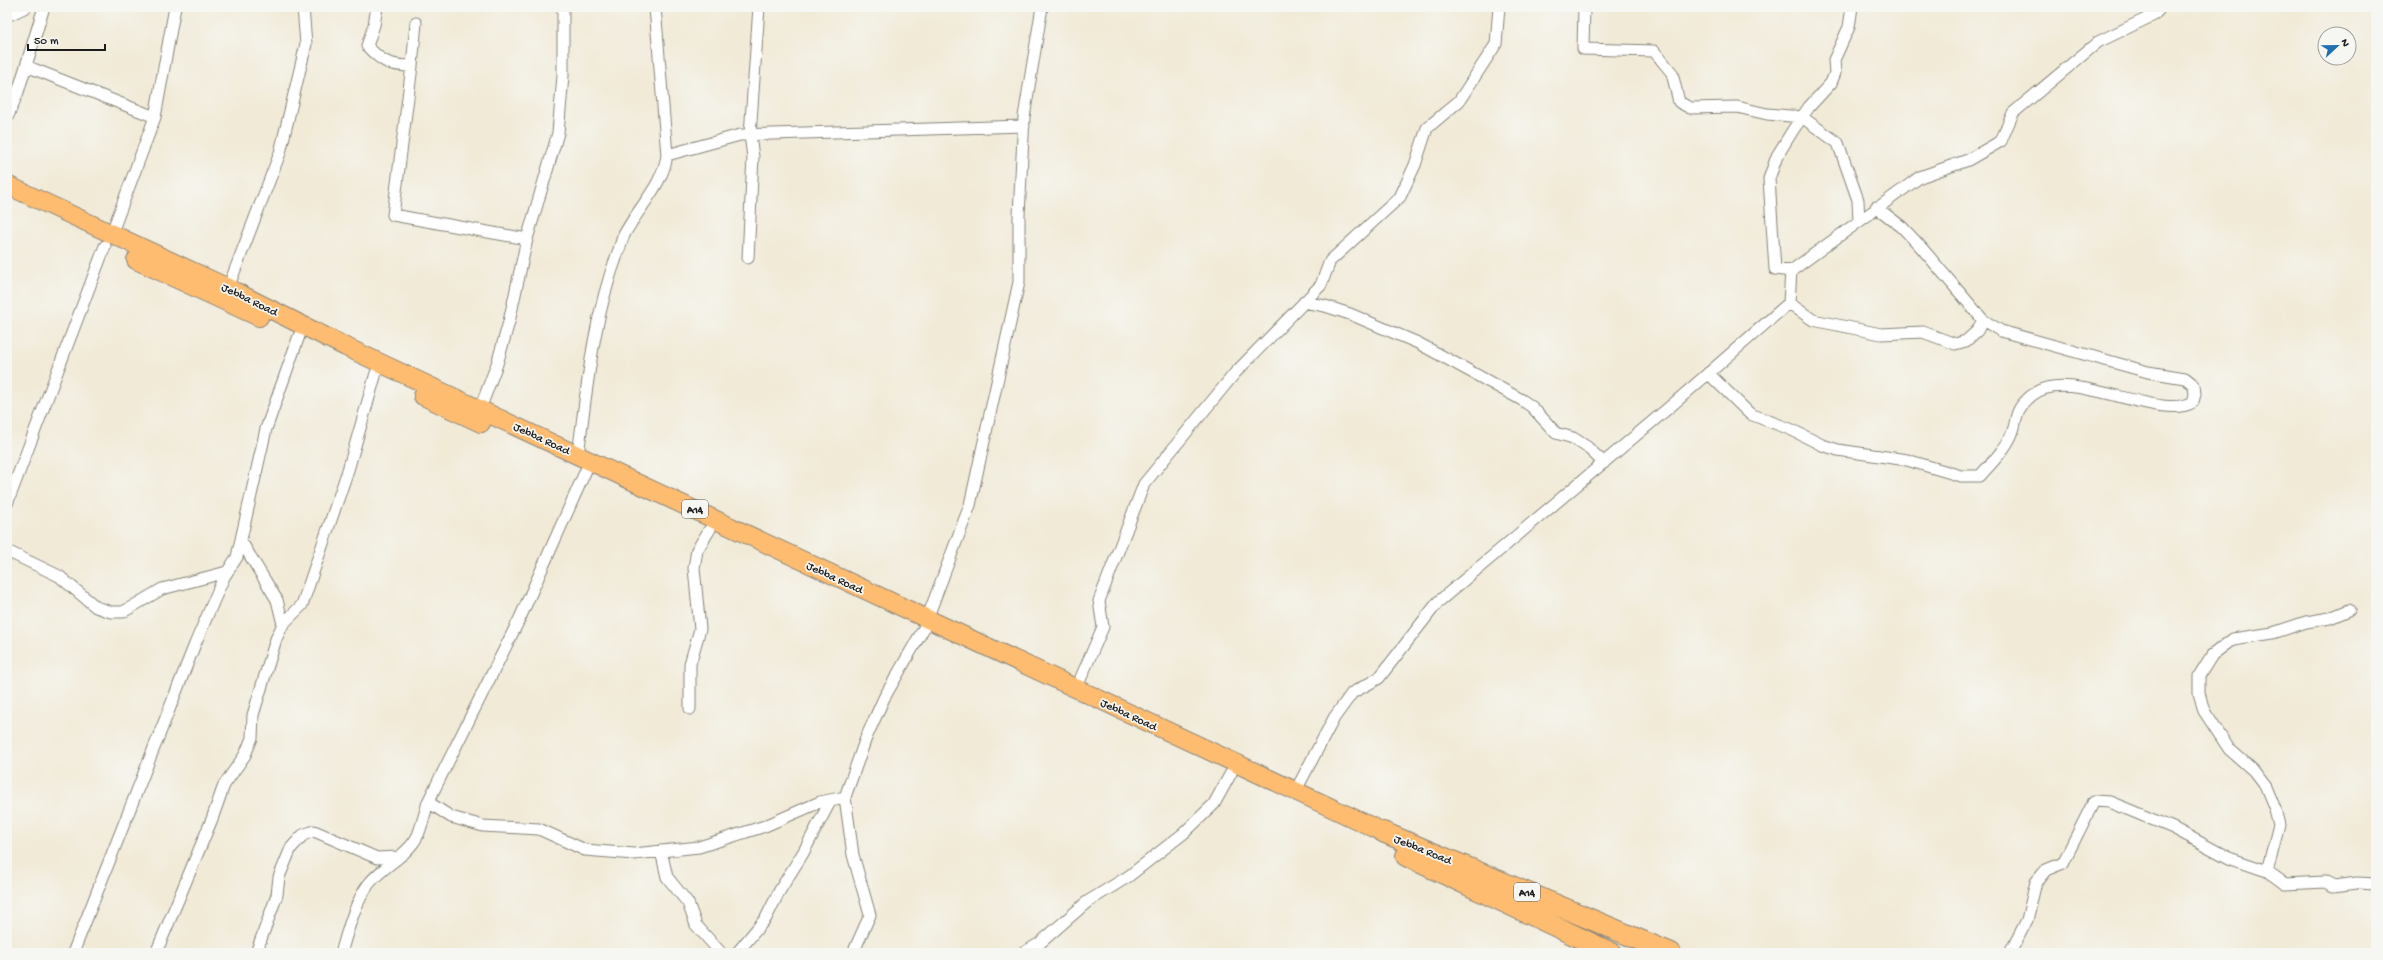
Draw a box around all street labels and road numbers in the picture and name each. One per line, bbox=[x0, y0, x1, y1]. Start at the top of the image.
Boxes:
street label: Jebba Road bbox=[219, 281, 280, 321]
street label: Jebba Road bbox=[511, 421, 573, 459]
road number: A14 bbox=[682, 500, 708, 518]
street label: Jebba Road bbox=[804, 560, 866, 598]
street label: Jebba Road bbox=[1098, 697, 1160, 735]
street label: Jebba Road bbox=[1391, 833, 1454, 869]
road number: A14 bbox=[1514, 883, 1540, 901]

